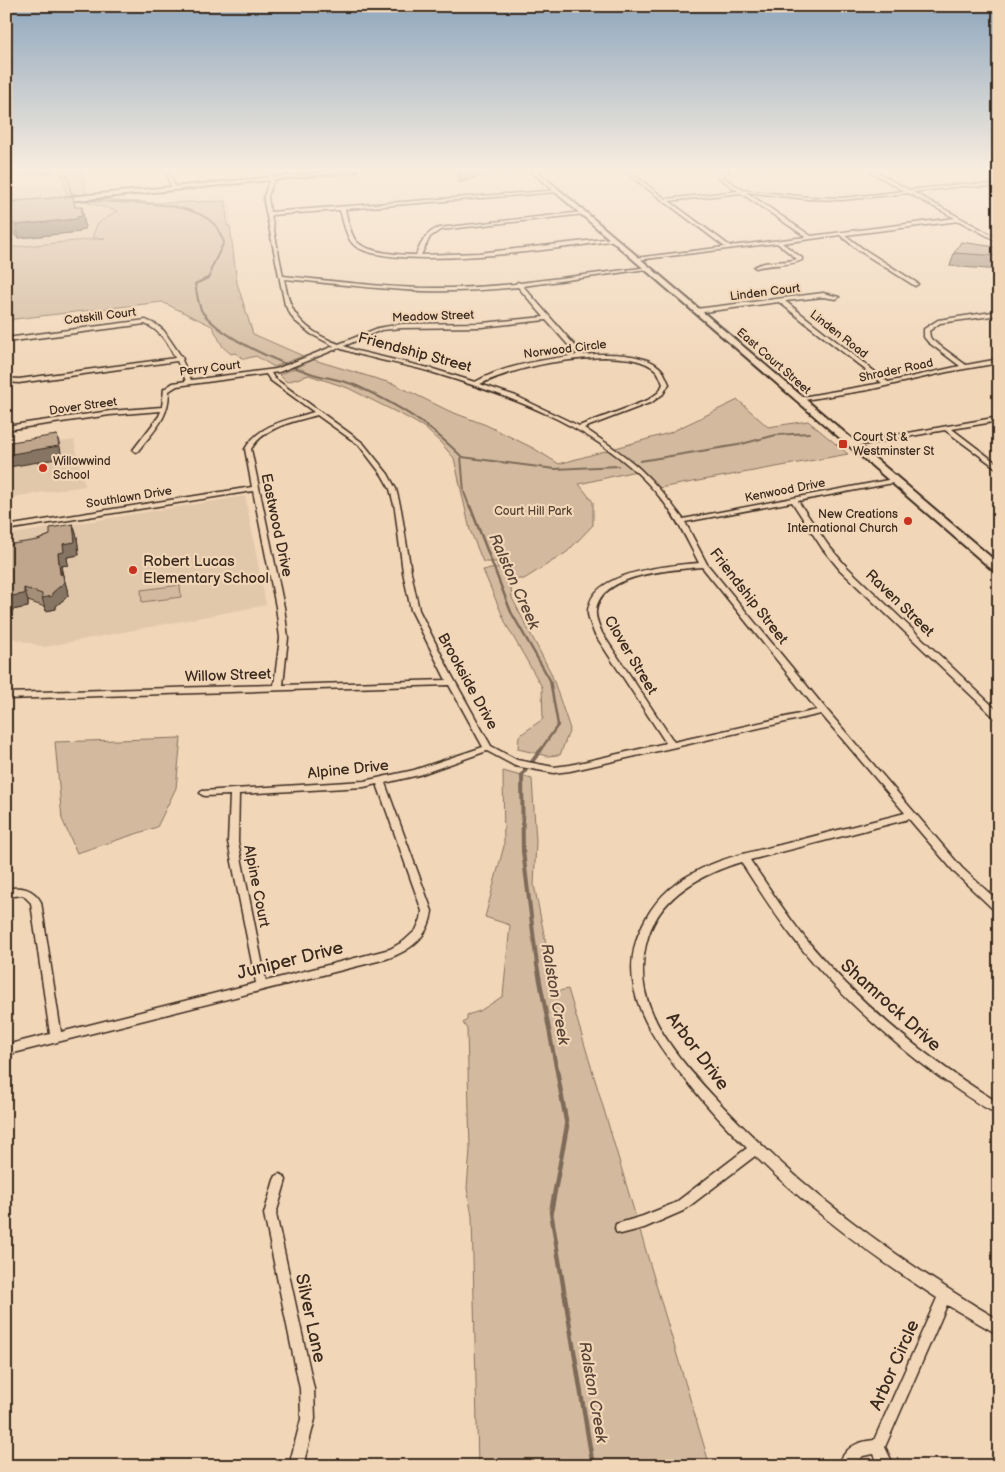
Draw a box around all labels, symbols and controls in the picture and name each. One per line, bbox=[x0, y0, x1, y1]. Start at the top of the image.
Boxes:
street label: Linden Court bbox=[729, 281, 801, 304]
street label: Catskill Court bbox=[63, 305, 137, 328]
street label: Linden Road bbox=[807, 307, 871, 362]
street label: Meadow Street bbox=[392, 308, 475, 325]
street label: East Court Street bbox=[733, 325, 814, 398]
street label: Friendship Street bbox=[356, 328, 474, 377]
street label: Norwood Circle bbox=[523, 337, 607, 362]
street label: Shrader Road bbox=[858, 355, 935, 386]
street label: Perry Court bbox=[179, 357, 242, 380]
street label: Dover Street bbox=[48, 394, 118, 419]
place label: Court St & Westminster St bbox=[853, 430, 934, 459]
marker: Court St & Westminster St bbox=[837, 438, 849, 450]
place label: Willowwind School bbox=[53, 454, 111, 483]
marker: Willowwind School bbox=[37, 462, 49, 474]
street label: Eastwood Drive bbox=[256, 472, 297, 579]
street label: Kenwood Drive bbox=[744, 475, 826, 506]
street label: Southlawn Drive bbox=[85, 483, 173, 512]
park label: Court Hill Park bbox=[494, 504, 572, 519]
place label: New Creations International Church bbox=[787, 507, 898, 536]
marker: New Creations International Church bbox=[902, 515, 914, 527]
water label: Ralston Creek bbox=[484, 531, 544, 633]
street label: Friendship Street bbox=[705, 544, 792, 648]
place label: Robert Lucas Elementary School bbox=[143, 552, 269, 588]
marker: Robert Lucas Elementary School bbox=[127, 564, 139, 576]
street label: Raven Street bbox=[861, 566, 938, 641]
street label: Clover Street bbox=[600, 612, 662, 698]
street label: Brookside Drive bbox=[433, 630, 502, 733]
street label: Willow Street bbox=[184, 664, 272, 687]
street label: Alpine Drive bbox=[307, 756, 390, 783]
street label: Alpine Court bbox=[239, 843, 274, 929]
street label: Juniper Drive bbox=[235, 937, 346, 984]
water label: Ralston Creek bbox=[536, 942, 573, 1048]
street label: Shamrock Drive bbox=[836, 955, 945, 1056]
street label: Arbor Drive bbox=[662, 1008, 734, 1094]
street label: Silver Lane bbox=[291, 1272, 330, 1365]
street label: Arbor Circle bbox=[865, 1317, 924, 1414]
water label: Ralston Creek bbox=[574, 1340, 611, 1446]

